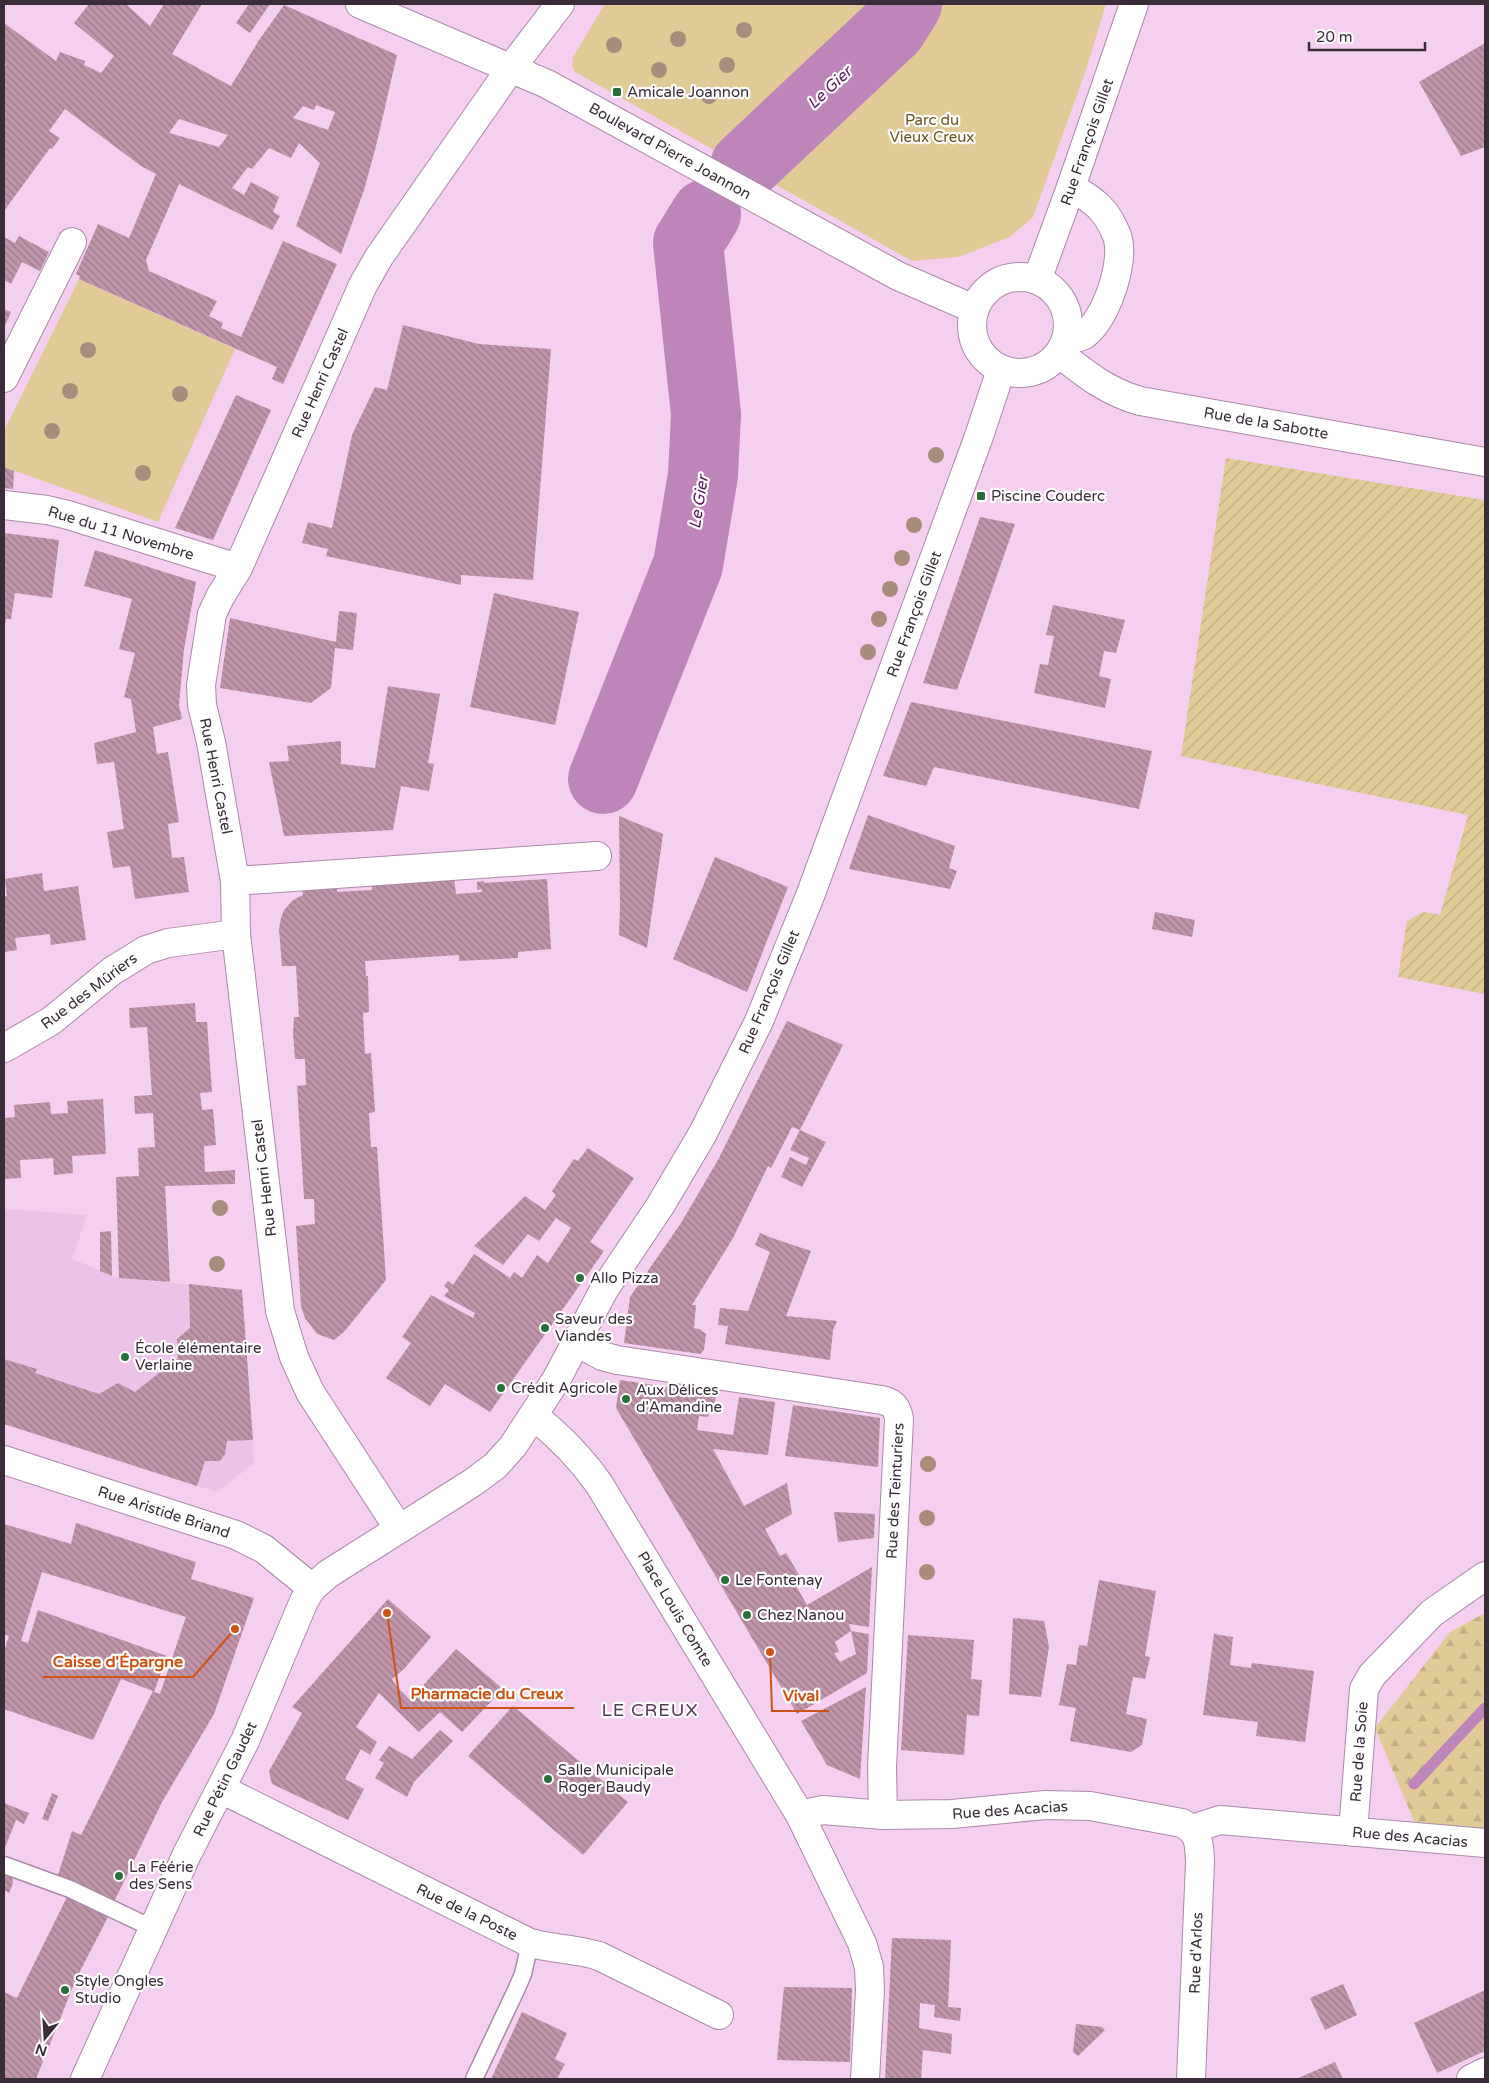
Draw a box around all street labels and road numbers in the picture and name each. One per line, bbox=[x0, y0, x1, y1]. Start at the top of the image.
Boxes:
street label: Rue François Gillet bbox=[1057, 76, 1117, 208]
street label: Boulevard Pierre Joannon bbox=[586, 99, 754, 203]
street label: Rue Henri Castel bbox=[288, 325, 352, 441]
street label: Rue de la Sabotte bbox=[1202, 403, 1330, 443]
street label: Rue du 11 Novembre bbox=[46, 502, 196, 564]
street label: Rue François Gillet bbox=[883, 548, 945, 680]
street label: Rue Henri Castel bbox=[196, 716, 236, 836]
street label: Rue François Gillet bbox=[735, 927, 803, 1057]
street label: Rue des Mûriers bbox=[37, 949, 141, 1033]
street label: Rue Henri Castel bbox=[248, 1118, 280, 1238]
street label: Rue des Teinturiers bbox=[882, 1422, 908, 1560]
street label: Rue Aristide Briand bbox=[96, 1482, 232, 1542]
street label: Place Louis Comte bbox=[633, 1548, 717, 1670]
street label: Rue de la Soie bbox=[1347, 1701, 1371, 1803]
street label: Rue Pétin Gaudet bbox=[189, 1718, 261, 1839]
street label: Rue des Acacias bbox=[951, 1797, 1069, 1823]
street label: Rue des Acacias bbox=[1351, 1823, 1469, 1851]
street label: Rue de la Poste bbox=[413, 1880, 521, 1944]
street label: Rue d'Arlos bbox=[1186, 1912, 1206, 1994]

